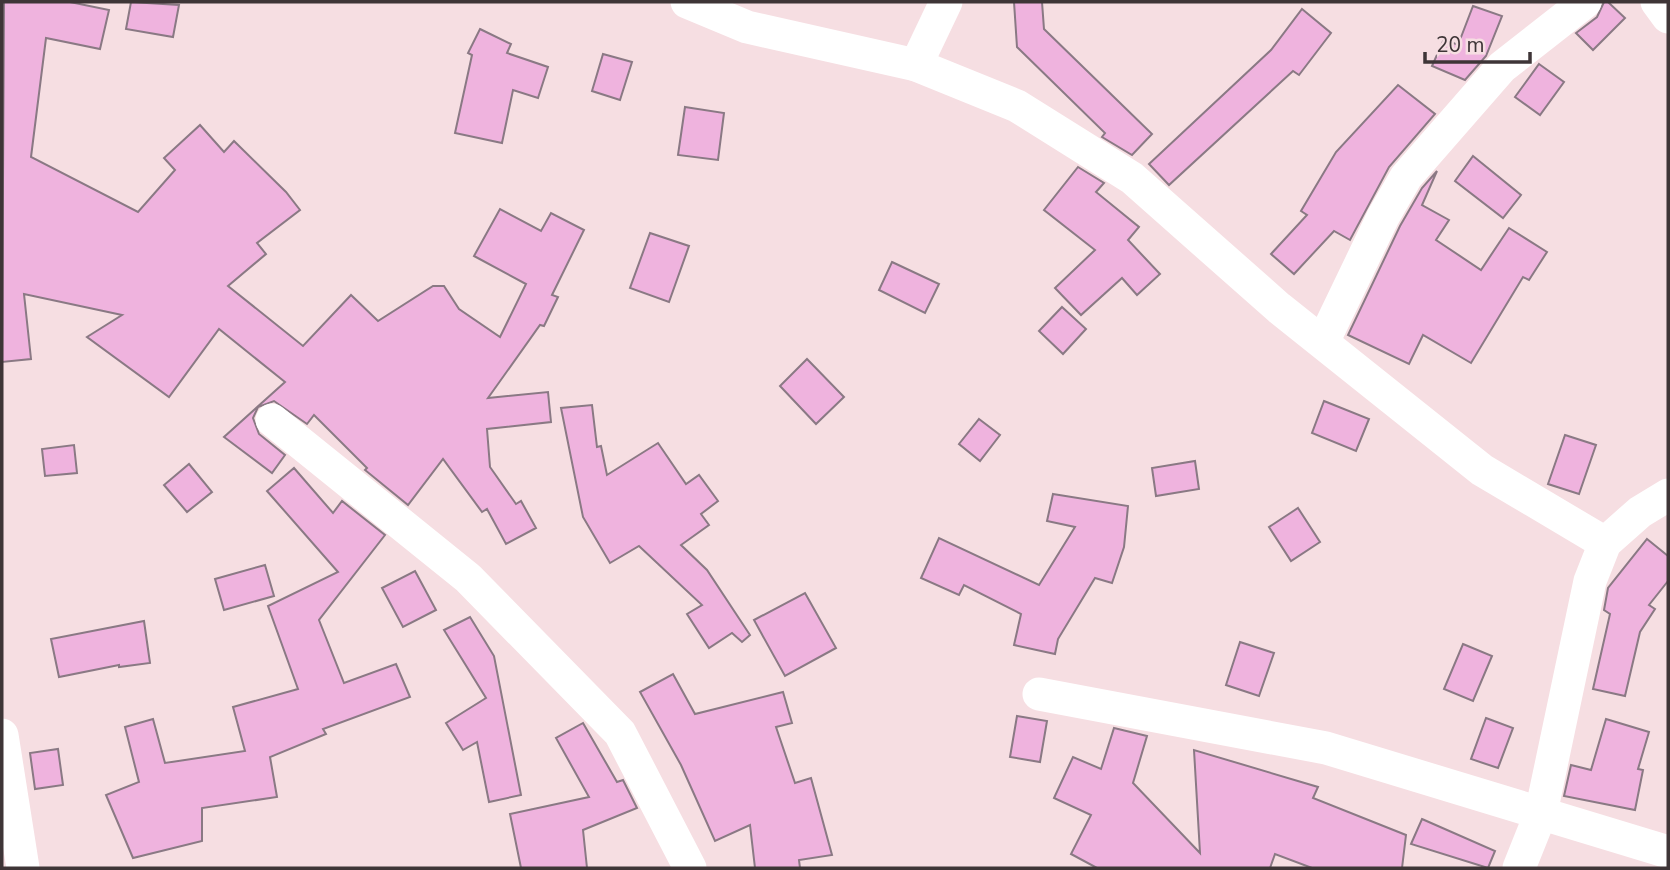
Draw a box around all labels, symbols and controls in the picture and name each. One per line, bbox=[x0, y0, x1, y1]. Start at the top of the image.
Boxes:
scale bar bbox=[1425, 21, 1530, 65]
text: 20 m bbox=[1436, 31, 1485, 59]

